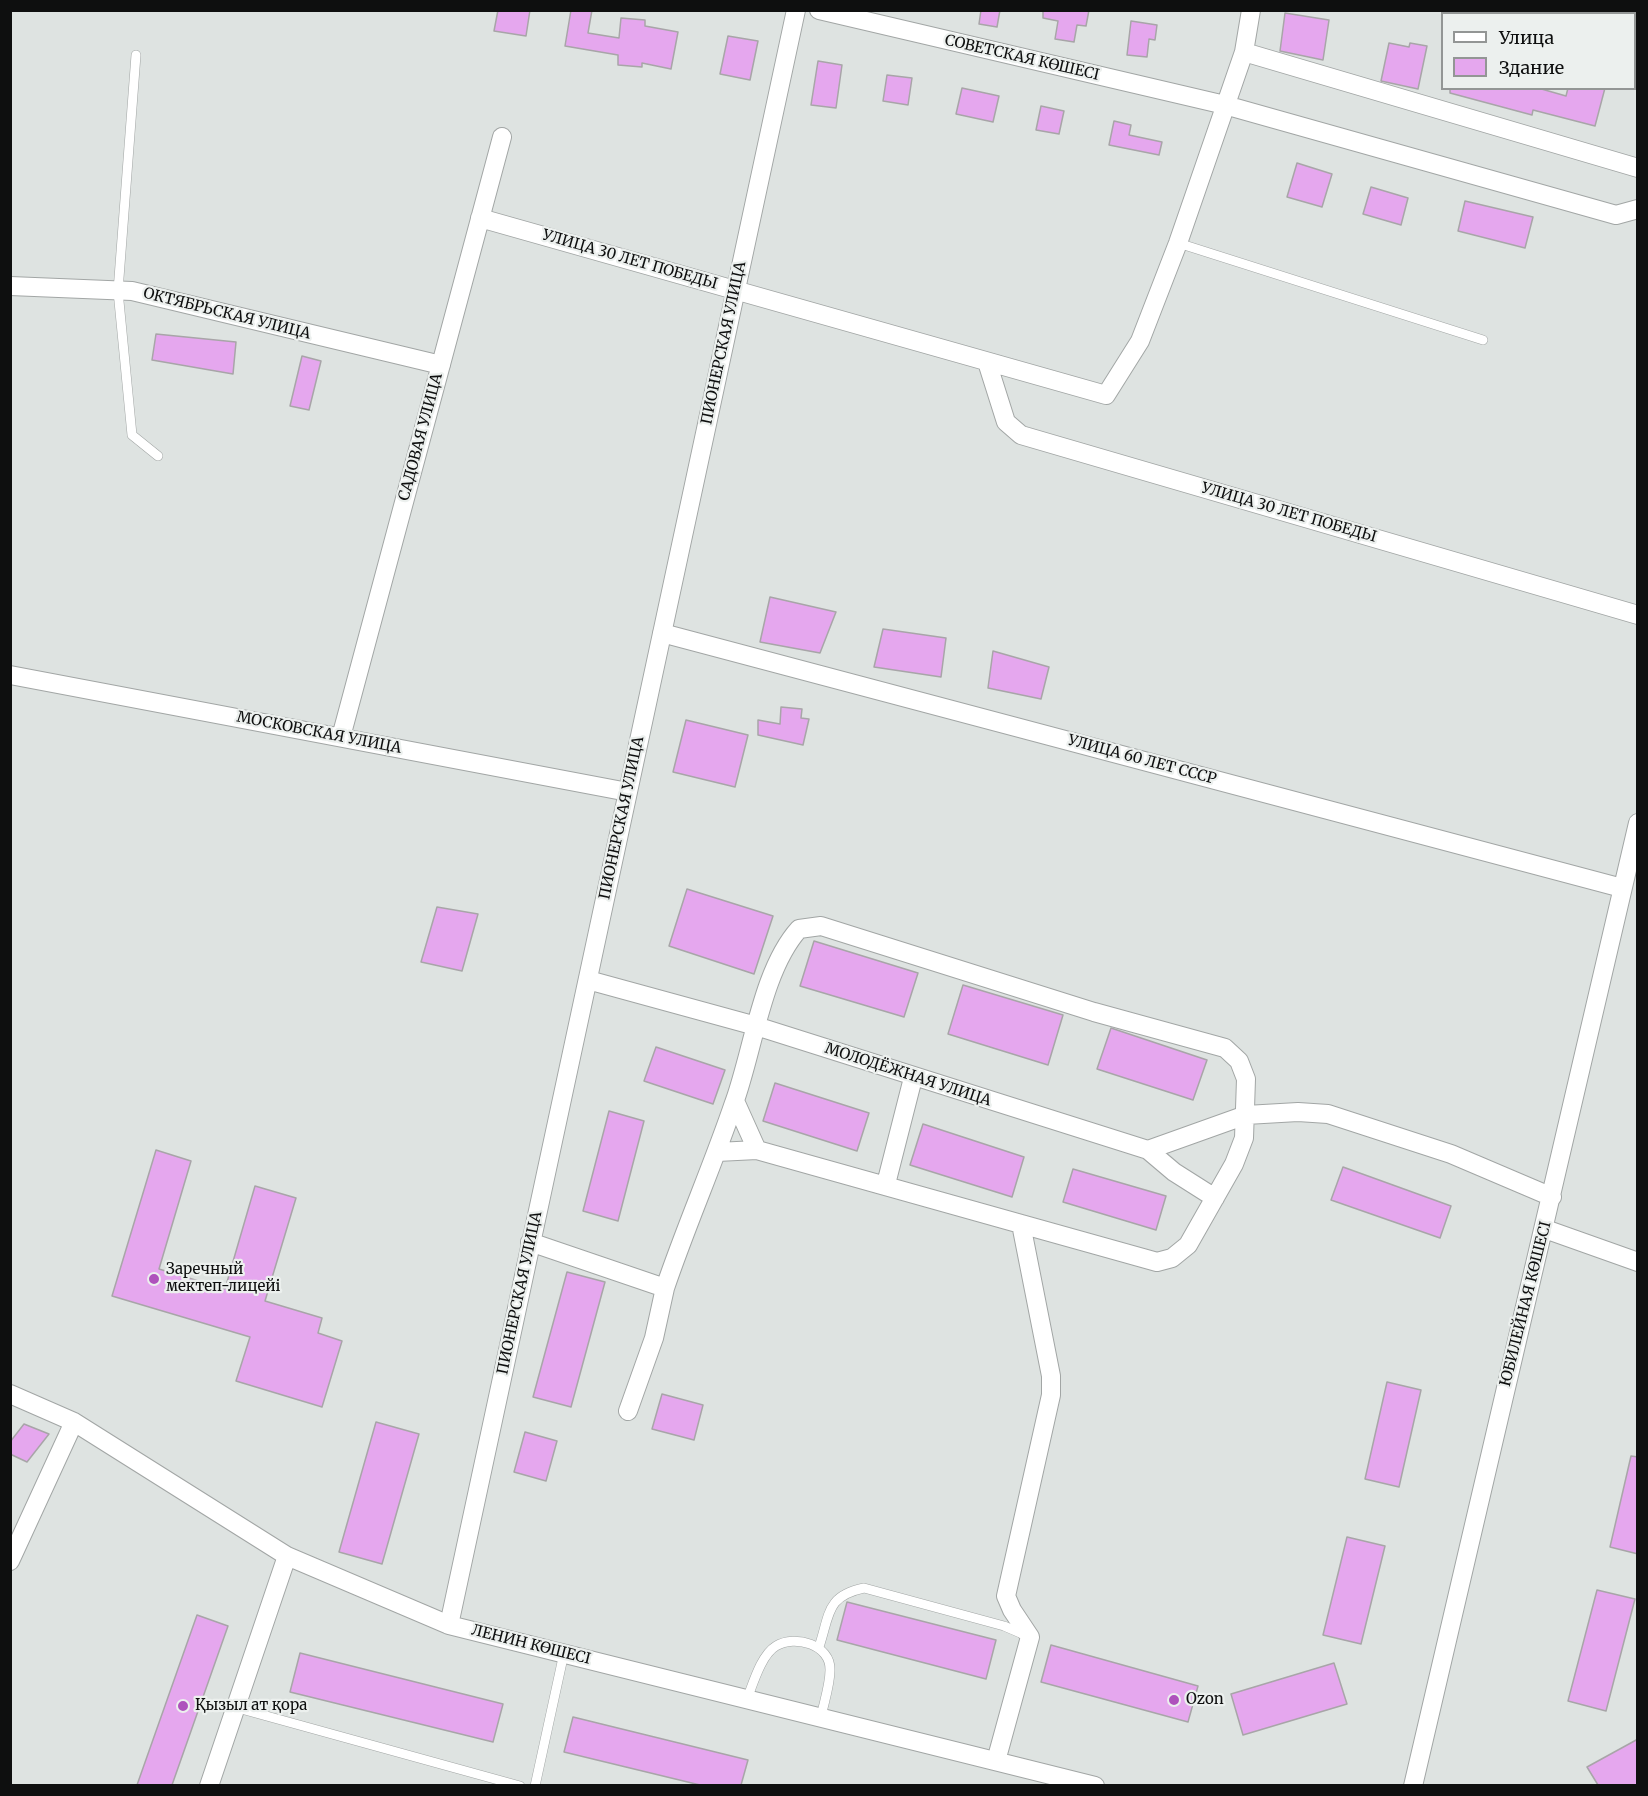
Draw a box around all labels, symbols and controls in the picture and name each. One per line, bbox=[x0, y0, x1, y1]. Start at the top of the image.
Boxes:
legend bbox=[1441, 12, 1636, 90]
text: Улица bbox=[1499, 26, 1554, 49]
street label: СОВЕТСКАЯ КӨШЕСІ bbox=[943, 31, 1101, 85]
text: Здание bbox=[1499, 56, 1564, 79]
street label: УЛИЦА 30 ЛЕТ ПОБЕДЫ bbox=[540, 226, 720, 294]
street label: ПИОНЕРСКАЯ УЛИЦА bbox=[698, 260, 750, 426]
street label: ОКТЯБРЬСКАЯ УЛИЦА bbox=[141, 284, 313, 344]
street label: САДОВАЯ УЛИЦА bbox=[395, 371, 447, 503]
street label: УЛИЦА 30 ЛЕТ ПОБЕДЫ bbox=[1199, 479, 1379, 547]
street label: МОСКОВСКАЯ УЛИЦА bbox=[235, 708, 403, 758]
street label: УЛИЦА 60 ЛЕТ СССР bbox=[1066, 731, 1218, 789]
street label: ПИОНЕРСКАЯ УЛИЦА bbox=[596, 735, 648, 901]
street label: МОЛОДЁЖНАЯ УЛИЦА bbox=[823, 1040, 993, 1110]
street label: ПИОНЕРСКАЯ УЛИЦА bbox=[494, 1210, 546, 1376]
street label: ЮБИЛЕЙНАЯ КӨШЕСІ bbox=[1497, 1220, 1555, 1388]
place label: Заречный мектеп-лицейі bbox=[166, 1261, 280, 1296]
marker: Заречный мектеп-лицейі bbox=[147, 1272, 161, 1286]
street label: ЛЕНИН КӨШЕСІ bbox=[470, 1621, 592, 1669]
place label: Ozon bbox=[1186, 1691, 1224, 1709]
marker: Ozon bbox=[1167, 1693, 1181, 1707]
place label: Қызыл ат қора bbox=[195, 1697, 307, 1715]
marker: Қызыл ат қора bbox=[176, 1699, 190, 1713]

